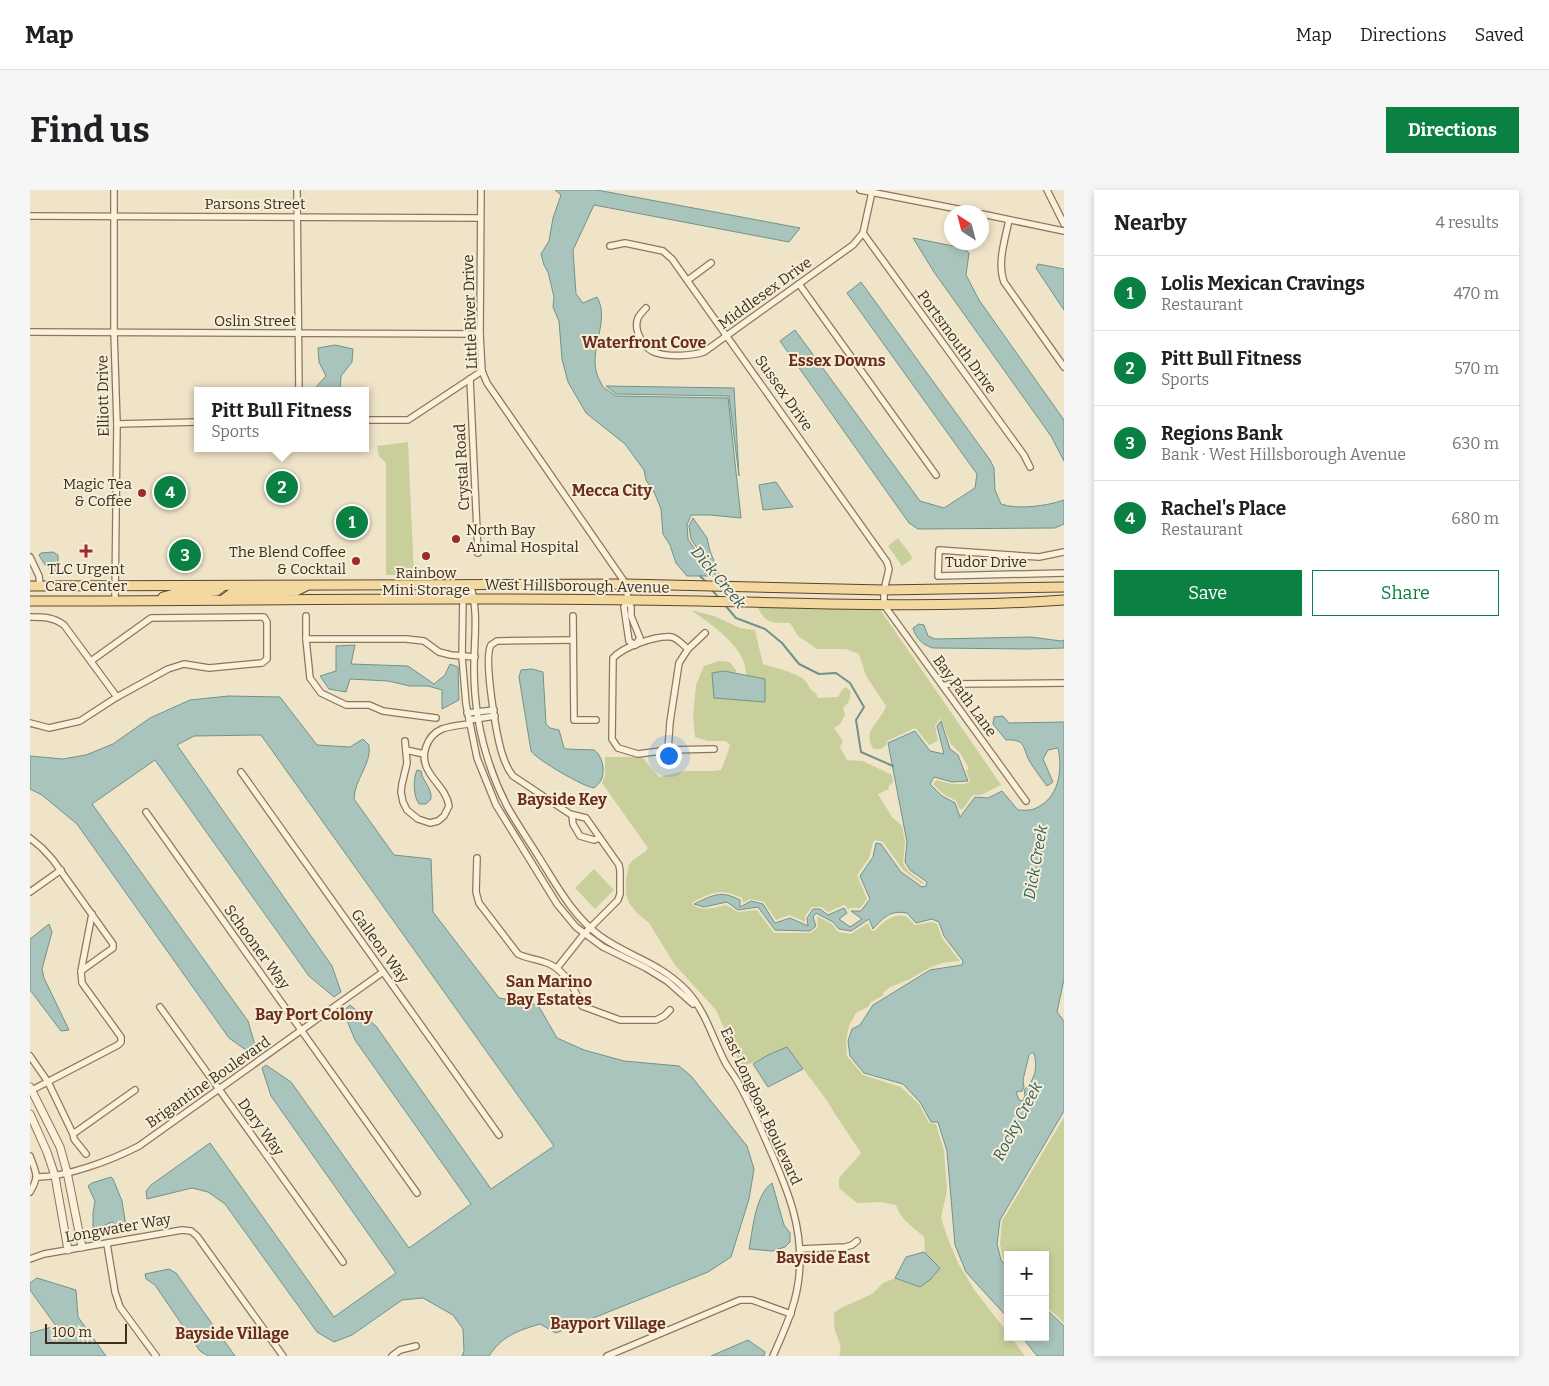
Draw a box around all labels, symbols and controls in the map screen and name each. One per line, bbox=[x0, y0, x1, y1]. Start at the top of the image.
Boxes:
text: Map bbox=[25, 21, 74, 49]
text: Map bbox=[1296, 24, 1332, 46]
text: Directions bbox=[1360, 24, 1447, 46]
text: Saved bbox=[1475, 24, 1524, 46]
button: Directions bbox=[1386, 107, 1519, 153]
text: Find us bbox=[30, 109, 150, 151]
street label: Parsons Street bbox=[204, 195, 306, 213]
north arrow bbox=[944, 205, 989, 250]
text: Nearby bbox=[1114, 210, 1187, 236]
text: 4 results bbox=[1436, 213, 1499, 232]
street label: Middlesex Drive bbox=[715, 253, 815, 333]
street label: Little River Drive bbox=[459, 254, 481, 370]
text: Lolis Mexican Cravings bbox=[1161, 272, 1365, 295]
text: 1 bbox=[1127, 284, 1133, 303]
text: 470 m bbox=[1453, 284, 1499, 303]
street label: Portsmouth Drive bbox=[914, 287, 1000, 397]
text: Restaurant bbox=[1161, 295, 1243, 314]
street label: Oslin Street bbox=[214, 312, 297, 330]
district label: Waterfront Cove bbox=[582, 333, 707, 352]
text: Pitt Bull Fitness bbox=[1161, 347, 1302, 370]
district label: Essex Downs bbox=[788, 351, 886, 370]
street label: Sussex Drive bbox=[751, 352, 817, 434]
street label: Elliott Drive bbox=[93, 355, 113, 437]
text: 2 bbox=[1125, 359, 1135, 378]
text: 570 m bbox=[1454, 359, 1499, 378]
text: Sports bbox=[1161, 370, 1209, 389]
popup bbox=[194, 387, 369, 452]
text: Pitt Bull Fitness bbox=[211, 399, 352, 422]
text: Sports bbox=[211, 422, 259, 441]
text: Regions Bank bbox=[1161, 422, 1283, 445]
street label: Crystal Road bbox=[451, 423, 473, 511]
text: 3 bbox=[1125, 434, 1135, 453]
text: 630 m bbox=[1452, 434, 1499, 453]
text: Bank · West Hillsborough Avenue bbox=[1161, 445, 1406, 464]
pin: 2 bbox=[266, 468, 298, 506]
pin: 4 bbox=[154, 473, 186, 511]
place label: Magic Tea & Coffee bbox=[63, 475, 132, 510]
district label: Mecca City bbox=[572, 481, 652, 500]
marker: Magic Tea & Coffee bbox=[136, 487, 148, 499]
text: Rachel's Place bbox=[1161, 497, 1286, 520]
pin: 1 bbox=[336, 503, 368, 541]
text: 4 bbox=[1125, 509, 1135, 528]
text: 680 m bbox=[1451, 509, 1499, 528]
text: Restaurant bbox=[1161, 520, 1243, 539]
place label: North Bay Animal Hospital bbox=[466, 521, 579, 556]
marker: North Bay Animal Hospital bbox=[450, 533, 462, 545]
pin: 3 bbox=[169, 536, 201, 574]
water label: Dick Creek bbox=[687, 542, 750, 613]
place label: The Blend Coffee & Cocktail bbox=[229, 543, 346, 578]
marker: TLC Urgent Care Center bbox=[79, 544, 93, 558]
marker: Rainbow Mini Storage bbox=[420, 550, 432, 562]
street label: Tudor Drive bbox=[945, 553, 1027, 571]
marker: The Blend Coffee & Cocktail bbox=[350, 555, 362, 567]
place label: TLC Urgent Care Center bbox=[45, 560, 127, 595]
place label: Rainbow Mini Storage bbox=[382, 564, 470, 599]
button: Save bbox=[1114, 570, 1302, 616]
button: Share bbox=[1312, 570, 1499, 616]
street label: West Hillsborough Avenue bbox=[484, 575, 670, 597]
street label: Bay Path Lane bbox=[929, 652, 1001, 740]
your location bbox=[656, 743, 682, 769]
district label: Bayside Key bbox=[517, 790, 607, 809]
water label: Dick Creek bbox=[1020, 823, 1051, 901]
street label: Schooner Way bbox=[220, 901, 294, 993]
street label: Galleon Way bbox=[347, 906, 413, 986]
district label: San Marino Bay Estates bbox=[506, 972, 592, 1009]
district label: Bay Port Colony bbox=[255, 1005, 373, 1024]
street label: East Longboat Boulevard bbox=[717, 1024, 806, 1188]
street label: Brigantine Boulevard bbox=[142, 1032, 274, 1132]
water label: Rocky Creek bbox=[989, 1078, 1046, 1164]
street label: Dory Way bbox=[234, 1095, 288, 1159]
street label: Longwater Way bbox=[64, 1210, 172, 1246]
district label: Bayside East bbox=[776, 1248, 871, 1267]
map controls bbox=[1004, 1251, 1049, 1341]
button: + bbox=[1004, 1251, 1049, 1296]
button: − bbox=[1004, 1296, 1049, 1341]
district label: Bayport Village bbox=[550, 1314, 666, 1333]
scale bar bbox=[45, 1321, 128, 1344]
text: 100 m bbox=[52, 1324, 92, 1341]
district label: Bayside Village bbox=[175, 1324, 289, 1343]

